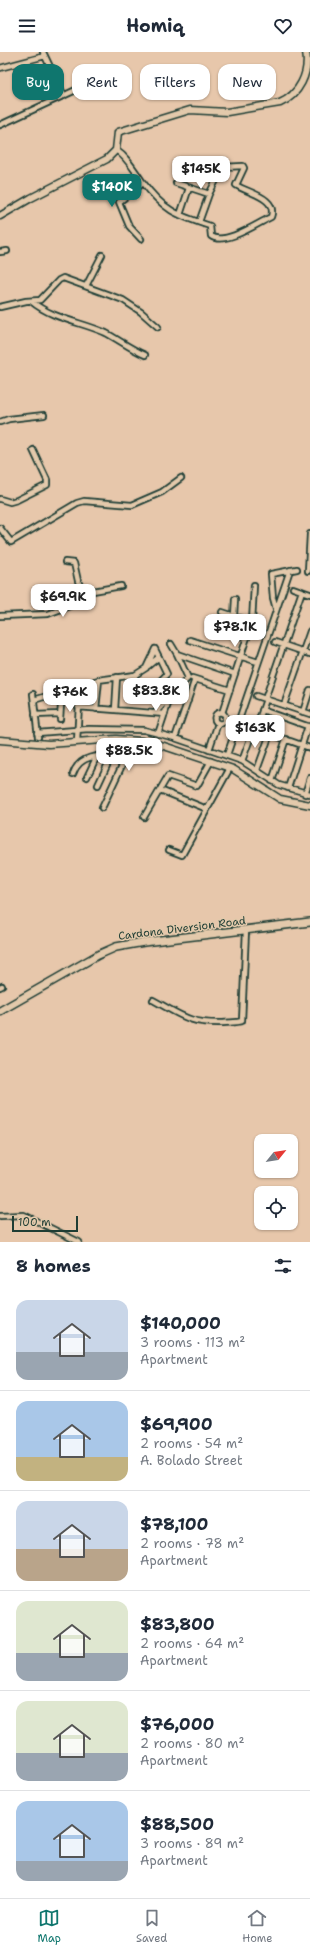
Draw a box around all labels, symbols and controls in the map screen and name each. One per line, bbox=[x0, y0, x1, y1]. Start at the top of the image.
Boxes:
text: Homiq bbox=[126, 14, 184, 38]
icon: menu bbox=[16, 15, 38, 37]
icon: heart bbox=[272, 15, 294, 37]
chip: Buy bbox=[12, 64, 64, 100]
chip: Rent bbox=[72, 64, 132, 100]
chip: Filters bbox=[140, 64, 210, 100]
chip: New bbox=[218, 64, 276, 100]
pin: $145K bbox=[173, 156, 229, 190]
text: $145K bbox=[181, 160, 221, 177]
pin: $140K bbox=[84, 174, 140, 208]
text: $140K bbox=[91, 178, 133, 195]
pin: $69.9K bbox=[30, 584, 96, 618]
text: $69.9K bbox=[40, 588, 86, 605]
pin: $78.1K bbox=[202, 614, 268, 648]
text: $78.1K bbox=[213, 618, 257, 635]
pin: $83.8K bbox=[123, 678, 189, 712]
pin: $76K bbox=[46, 679, 94, 713]
text: $83.8K bbox=[132, 682, 180, 699]
text: $76K bbox=[52, 683, 88, 700]
pin: $163K bbox=[227, 715, 283, 749]
text: $163K bbox=[235, 719, 275, 736]
pin: $88.5K bbox=[96, 738, 162, 772]
text: $88.5K bbox=[105, 742, 153, 759]
street label: Cardona Diversion Road bbox=[117, 913, 247, 944]
north arrow bbox=[254, 1134, 298, 1178]
map controls bbox=[254, 1134, 298, 1230]
button: locate bbox=[254, 1186, 298, 1230]
scale bar bbox=[12, 1214, 78, 1233]
text: 100 m bbox=[18, 1215, 51, 1230]
text: 8 homes bbox=[16, 1255, 91, 1277]
icon: filters bbox=[272, 1255, 294, 1277]
text: $140,000 bbox=[140, 1312, 221, 1334]
icon: home bbox=[48, 1316, 96, 1364]
text: 3 rooms · 113 m² bbox=[140, 1334, 245, 1351]
text: Apartment bbox=[140, 1351, 208, 1368]
text: $69,900 bbox=[140, 1413, 213, 1435]
icon: home bbox=[48, 1417, 96, 1465]
text: 2 rooms · 54 m² bbox=[140, 1435, 243, 1452]
text: A. Bolado Street bbox=[140, 1452, 243, 1469]
text: $78,100 bbox=[140, 1513, 208, 1535]
icon: home bbox=[48, 1517, 96, 1565]
text: 2 rooms · 78 m² bbox=[140, 1535, 244, 1552]
text: Apartment bbox=[140, 1552, 208, 1569]
text: $83,800 bbox=[140, 1613, 215, 1635]
icon: home bbox=[48, 1617, 96, 1665]
text: 2 rooms · 64 m² bbox=[140, 1635, 244, 1652]
text: Apartment bbox=[140, 1652, 208, 1669]
text: $76,000 bbox=[140, 1713, 214, 1735]
icon: home bbox=[48, 1717, 96, 1765]
text: 2 rooms · 80 m² bbox=[140, 1735, 244, 1752]
text: Apartment bbox=[140, 1752, 208, 1769]
text: $88,500 bbox=[140, 1813, 214, 1835]
icon: home bbox=[48, 1817, 96, 1865]
text: 3 rooms · 89 m² bbox=[140, 1835, 244, 1852]
text: Apartment bbox=[140, 1852, 208, 1869]
tab: Map bbox=[37, 1907, 61, 1946]
tab: Saved bbox=[136, 1907, 167, 1946]
tab: Home bbox=[242, 1907, 273, 1946]

